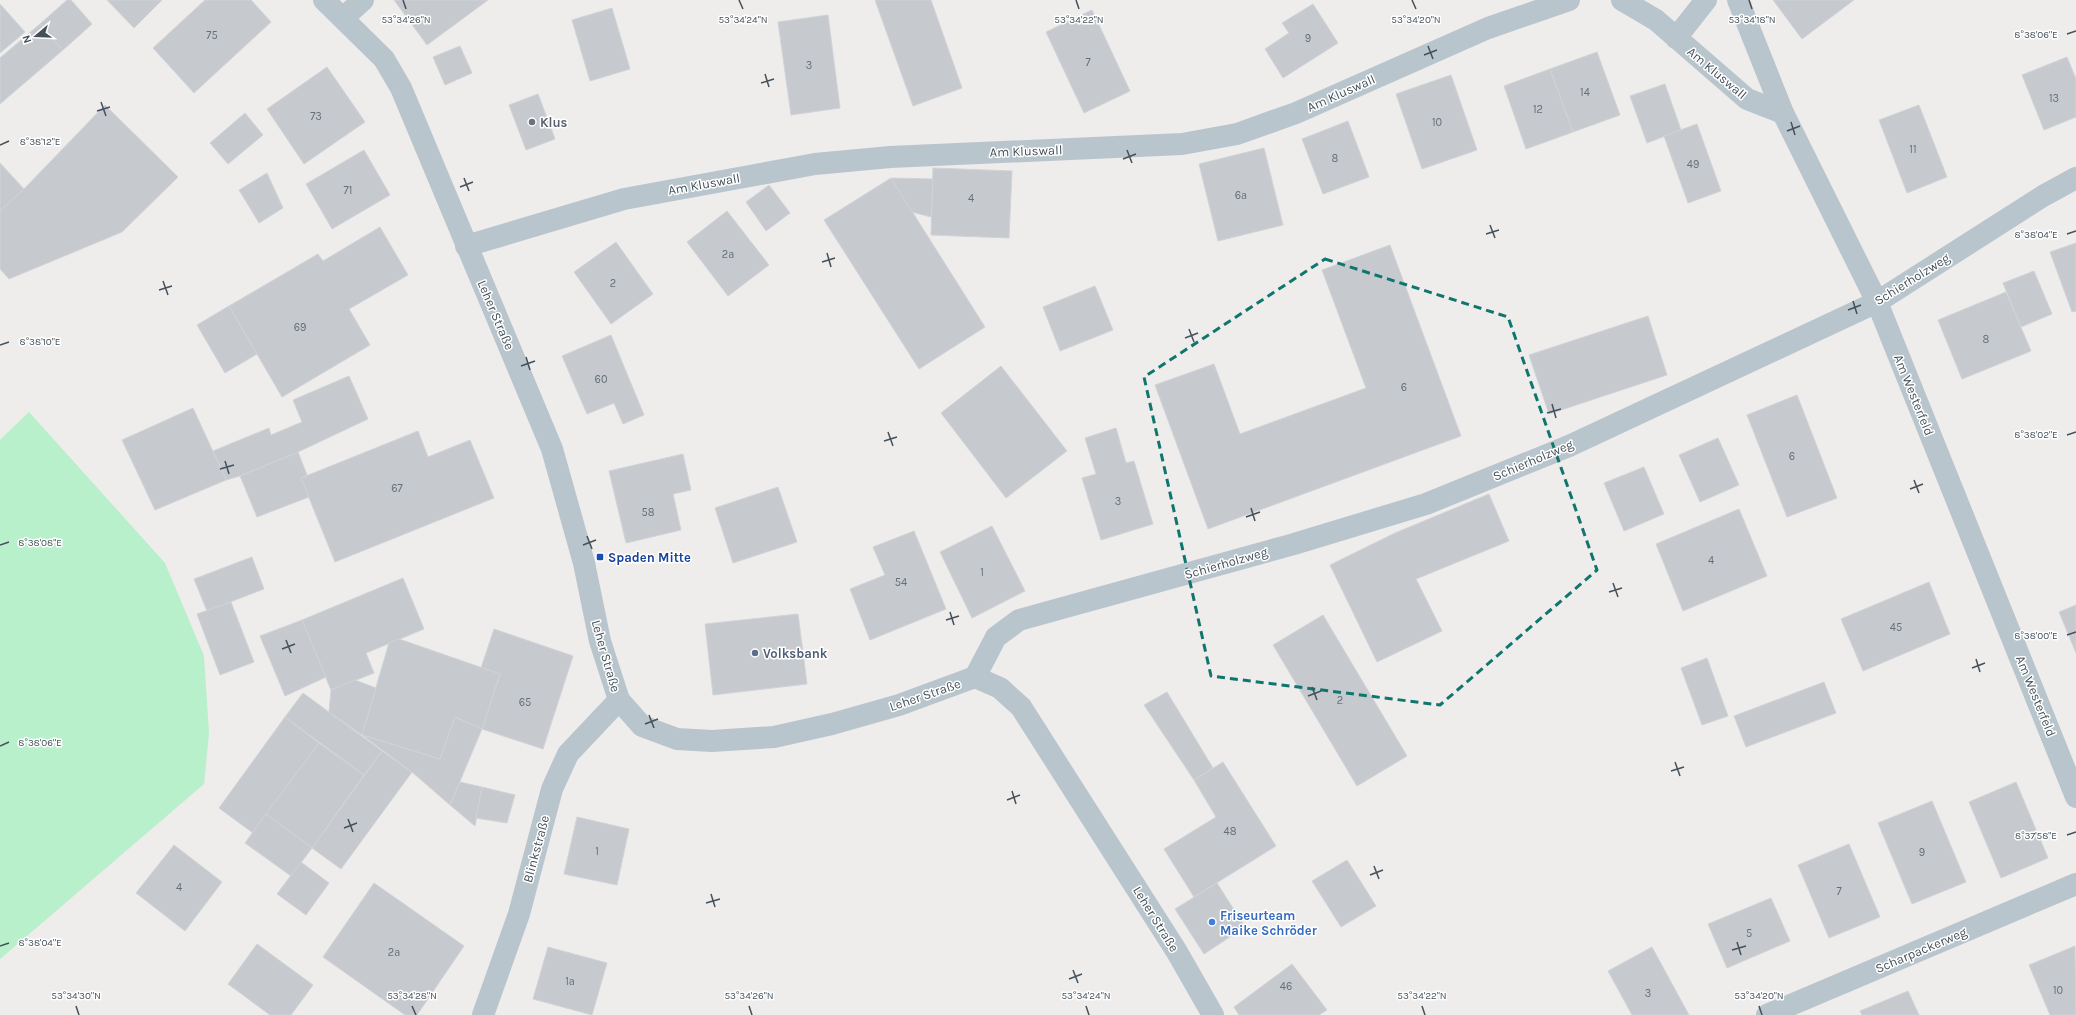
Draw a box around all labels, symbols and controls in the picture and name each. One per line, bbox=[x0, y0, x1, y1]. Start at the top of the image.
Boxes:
text: 53°34'26"N bbox=[381, 14, 431, 26]
text: 53°34'24"N bbox=[718, 14, 768, 26]
text: 53°34'22"N bbox=[1054, 14, 1104, 26]
text: 53°34'20"N bbox=[1391, 14, 1441, 26]
text: 53°34'18"N bbox=[1728, 14, 1776, 26]
north arrow bbox=[16, 16, 56, 56]
house number: 75 bbox=[206, 29, 218, 42]
text: 8°38'06"E bbox=[2014, 29, 2058, 41]
house number: 9 bbox=[1305, 32, 1311, 45]
text: N bbox=[20, 33, 34, 45]
street label: Am Kluswall bbox=[1684, 44, 1750, 102]
house number: 7 bbox=[1085, 56, 1091, 69]
house number: 3 bbox=[806, 59, 812, 72]
street label: Am Kluswall bbox=[1305, 71, 1377, 115]
house number: 14 bbox=[1580, 86, 1590, 99]
house number: 13 bbox=[2049, 92, 2059, 105]
house number: 12 bbox=[1533, 103, 1543, 116]
house number: 73 bbox=[310, 110, 322, 123]
place label: Klus bbox=[540, 115, 568, 130]
house number: 10 bbox=[1432, 116, 1442, 129]
marker: Klus bbox=[527, 117, 537, 127]
text: 8°38'12"E bbox=[20, 136, 60, 148]
street label: Am Kluswall bbox=[989, 142, 1063, 160]
house number: 11 bbox=[1909, 143, 1917, 156]
house number: 8 bbox=[1332, 152, 1339, 165]
house number: 49 bbox=[1687, 158, 1699, 171]
street label: Am Kluswall bbox=[667, 170, 741, 198]
house number: 71 bbox=[344, 184, 352, 197]
house number: 6a bbox=[1235, 189, 1247, 202]
house number: 4 bbox=[968, 192, 974, 205]
text: 8°38'04"E bbox=[2014, 229, 2058, 241]
house number: 2a bbox=[722, 248, 734, 261]
street label: Schierholzweg bbox=[1872, 250, 1953, 308]
house number: 2 bbox=[610, 277, 616, 290]
street label: Leher Straße bbox=[475, 278, 518, 352]
house number: 69 bbox=[294, 321, 306, 334]
house number: 8 bbox=[1983, 333, 1990, 346]
text: 8°38'10"E bbox=[20, 336, 60, 348]
street label: Am Westerfeld bbox=[1891, 352, 1937, 438]
house number: 60 bbox=[595, 373, 607, 386]
house number: 6 bbox=[1401, 381, 1407, 394]
text: 8°38'02"E bbox=[2014, 429, 2058, 441]
street label: Schierholzweg bbox=[1491, 436, 1576, 484]
house number: 6 bbox=[1789, 450, 1795, 463]
house number: 67 bbox=[391, 482, 403, 495]
house number: 3 bbox=[1115, 495, 1121, 508]
house number: 58 bbox=[642, 506, 655, 519]
text: 8°38'08"E bbox=[18, 537, 62, 549]
street label: Schierholzweg bbox=[1183, 544, 1270, 582]
place label: Spaden Mitte bbox=[608, 550, 691, 565]
marker: Spaden Mitte bbox=[595, 552, 605, 562]
house number: 4 bbox=[1708, 554, 1714, 567]
house number: 1 bbox=[980, 566, 984, 579]
house number: 54 bbox=[895, 576, 907, 589]
street label: Leher Straße bbox=[589, 618, 624, 694]
house number: 45 bbox=[1890, 621, 1902, 634]
text: 8°38'00"E bbox=[2014, 630, 2058, 642]
place label: Volksbank bbox=[763, 646, 828, 661]
marker: Volksbank bbox=[750, 648, 760, 658]
street label: Am Westerfeld bbox=[2013, 653, 2059, 739]
street label: Leher Straße bbox=[887, 676, 963, 714]
house number: 2 bbox=[1337, 694, 1343, 707]
house number: 65 bbox=[519, 696, 531, 709]
text: 8°38'06"E bbox=[18, 737, 62, 749]
street label: Blinkstraße bbox=[520, 813, 552, 884]
house number: 48 bbox=[1224, 825, 1237, 838]
text: 8°37'58"E bbox=[2015, 830, 2057, 842]
house number: 1 bbox=[595, 845, 599, 858]
house number: 9 bbox=[1919, 846, 1925, 859]
house number: 4 bbox=[176, 881, 182, 894]
street label: Leher Straße bbox=[1130, 884, 1182, 955]
house number: 7 bbox=[1836, 885, 1842, 898]
place label: Friseurteam Maike Schröder bbox=[1220, 908, 1318, 938]
marker: Friseurteam Maike Schröder bbox=[1207, 917, 1217, 927]
street label: Scharpackerweg bbox=[1873, 924, 1970, 976]
house number: 5 bbox=[1746, 927, 1752, 940]
text: 8°38'04"E bbox=[18, 937, 62, 949]
house number: 2a bbox=[388, 946, 400, 959]
house number: 1a bbox=[565, 975, 575, 988]
house number: 46 bbox=[1280, 980, 1292, 993]
house number: 10 bbox=[2053, 984, 2063, 997]
house number: 3 bbox=[1645, 987, 1651, 1000]
text: 53°34'30"N bbox=[51, 990, 101, 1002]
text: 53°34'28"N bbox=[387, 990, 437, 1002]
text: 53°34'26"N bbox=[724, 990, 774, 1002]
text: 53°34'24"N bbox=[1061, 990, 1111, 1002]
text: 53°34'22"N bbox=[1397, 990, 1447, 1002]
text: 53°34'20"N bbox=[1734, 990, 1784, 1002]

